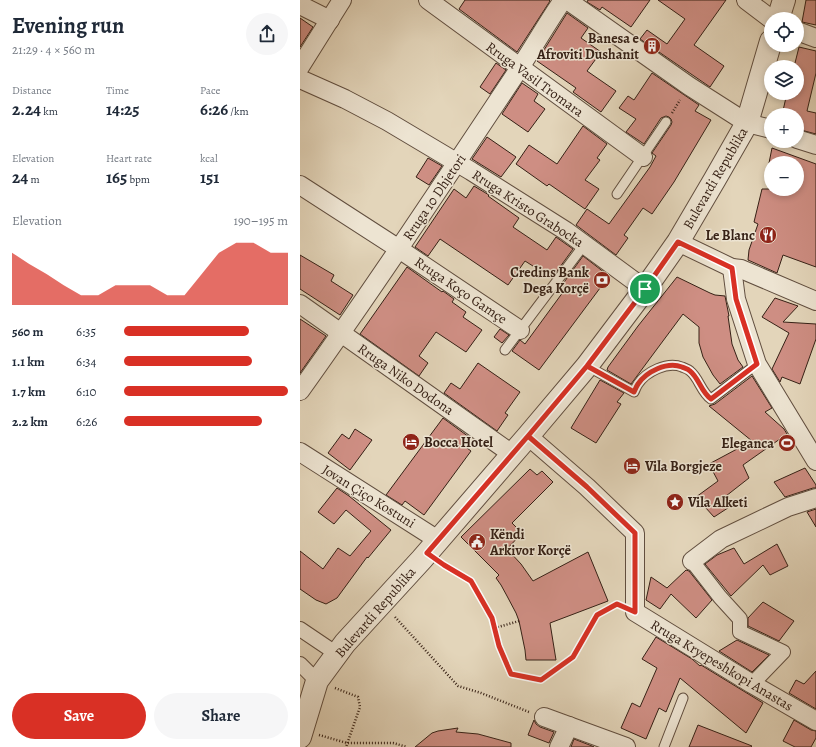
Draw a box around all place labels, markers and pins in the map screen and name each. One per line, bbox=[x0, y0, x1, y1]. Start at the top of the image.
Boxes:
place label: Banesa e Afroviti Dushanit bbox=[536, 29, 640, 64]
building icon: Banesa e Afroviti Dushanit bbox=[642, 36, 662, 56]
restaurant icon: Le Blanc bbox=[758, 225, 778, 245]
place label: Le Blanc bbox=[706, 226, 755, 245]
place label: Credins Bank Dega Korçë bbox=[510, 263, 590, 298]
bank icon: Credins Bank Dega Korçë bbox=[592, 270, 612, 290]
pin bbox=[628, 272, 662, 306]
hotel icon: Bocca Hotel bbox=[401, 432, 421, 452]
place label: Bocca Hotel bbox=[424, 433, 493, 452]
sports icon: Eleganca bbox=[777, 433, 797, 453]
place label: Eleganca bbox=[721, 434, 774, 453]
hotel icon: Vila Borgjeze bbox=[622, 456, 642, 476]
place label: Vila Borgjeze bbox=[644, 457, 723, 476]
place icon: Vila Alketi bbox=[665, 492, 685, 512]
place label: Vila Alketi bbox=[687, 493, 748, 512]
place label: Këndi Arkivor Korçë bbox=[489, 525, 572, 560]
public building icon: Këndi Arkivor Korçë bbox=[467, 532, 487, 552]

